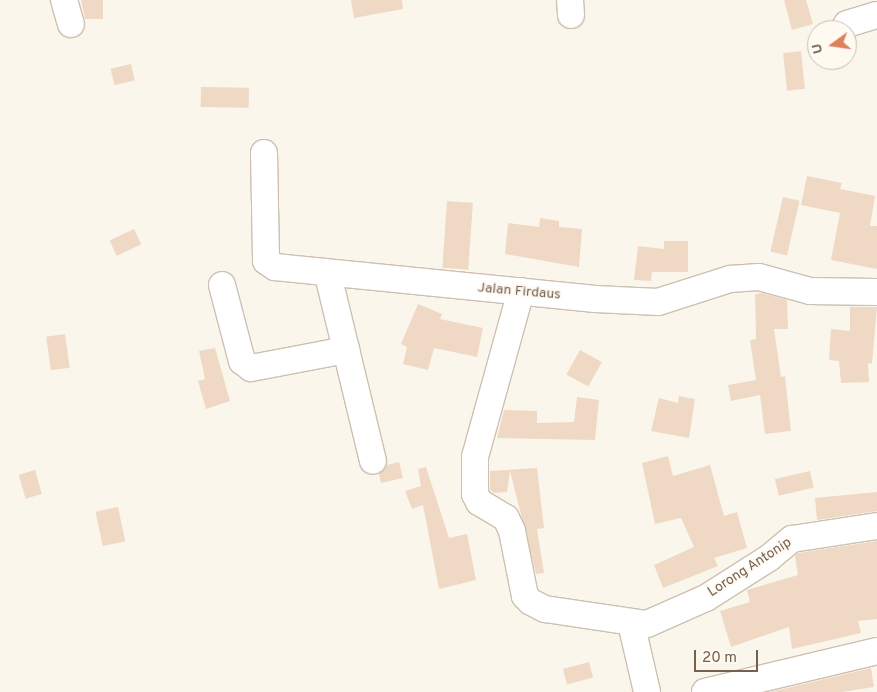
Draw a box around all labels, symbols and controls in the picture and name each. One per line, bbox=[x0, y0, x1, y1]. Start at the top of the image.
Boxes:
north arrow bbox=[807, 20, 857, 70]
text: U bbox=[808, 42, 827, 55]
street label: Jalan Firdaus bbox=[477, 280, 561, 304]
street label: Lorong Antonip bbox=[705, 535, 795, 601]
scale bar bbox=[697, 640, 761, 672]
text: 20 m bbox=[702, 649, 737, 668]

